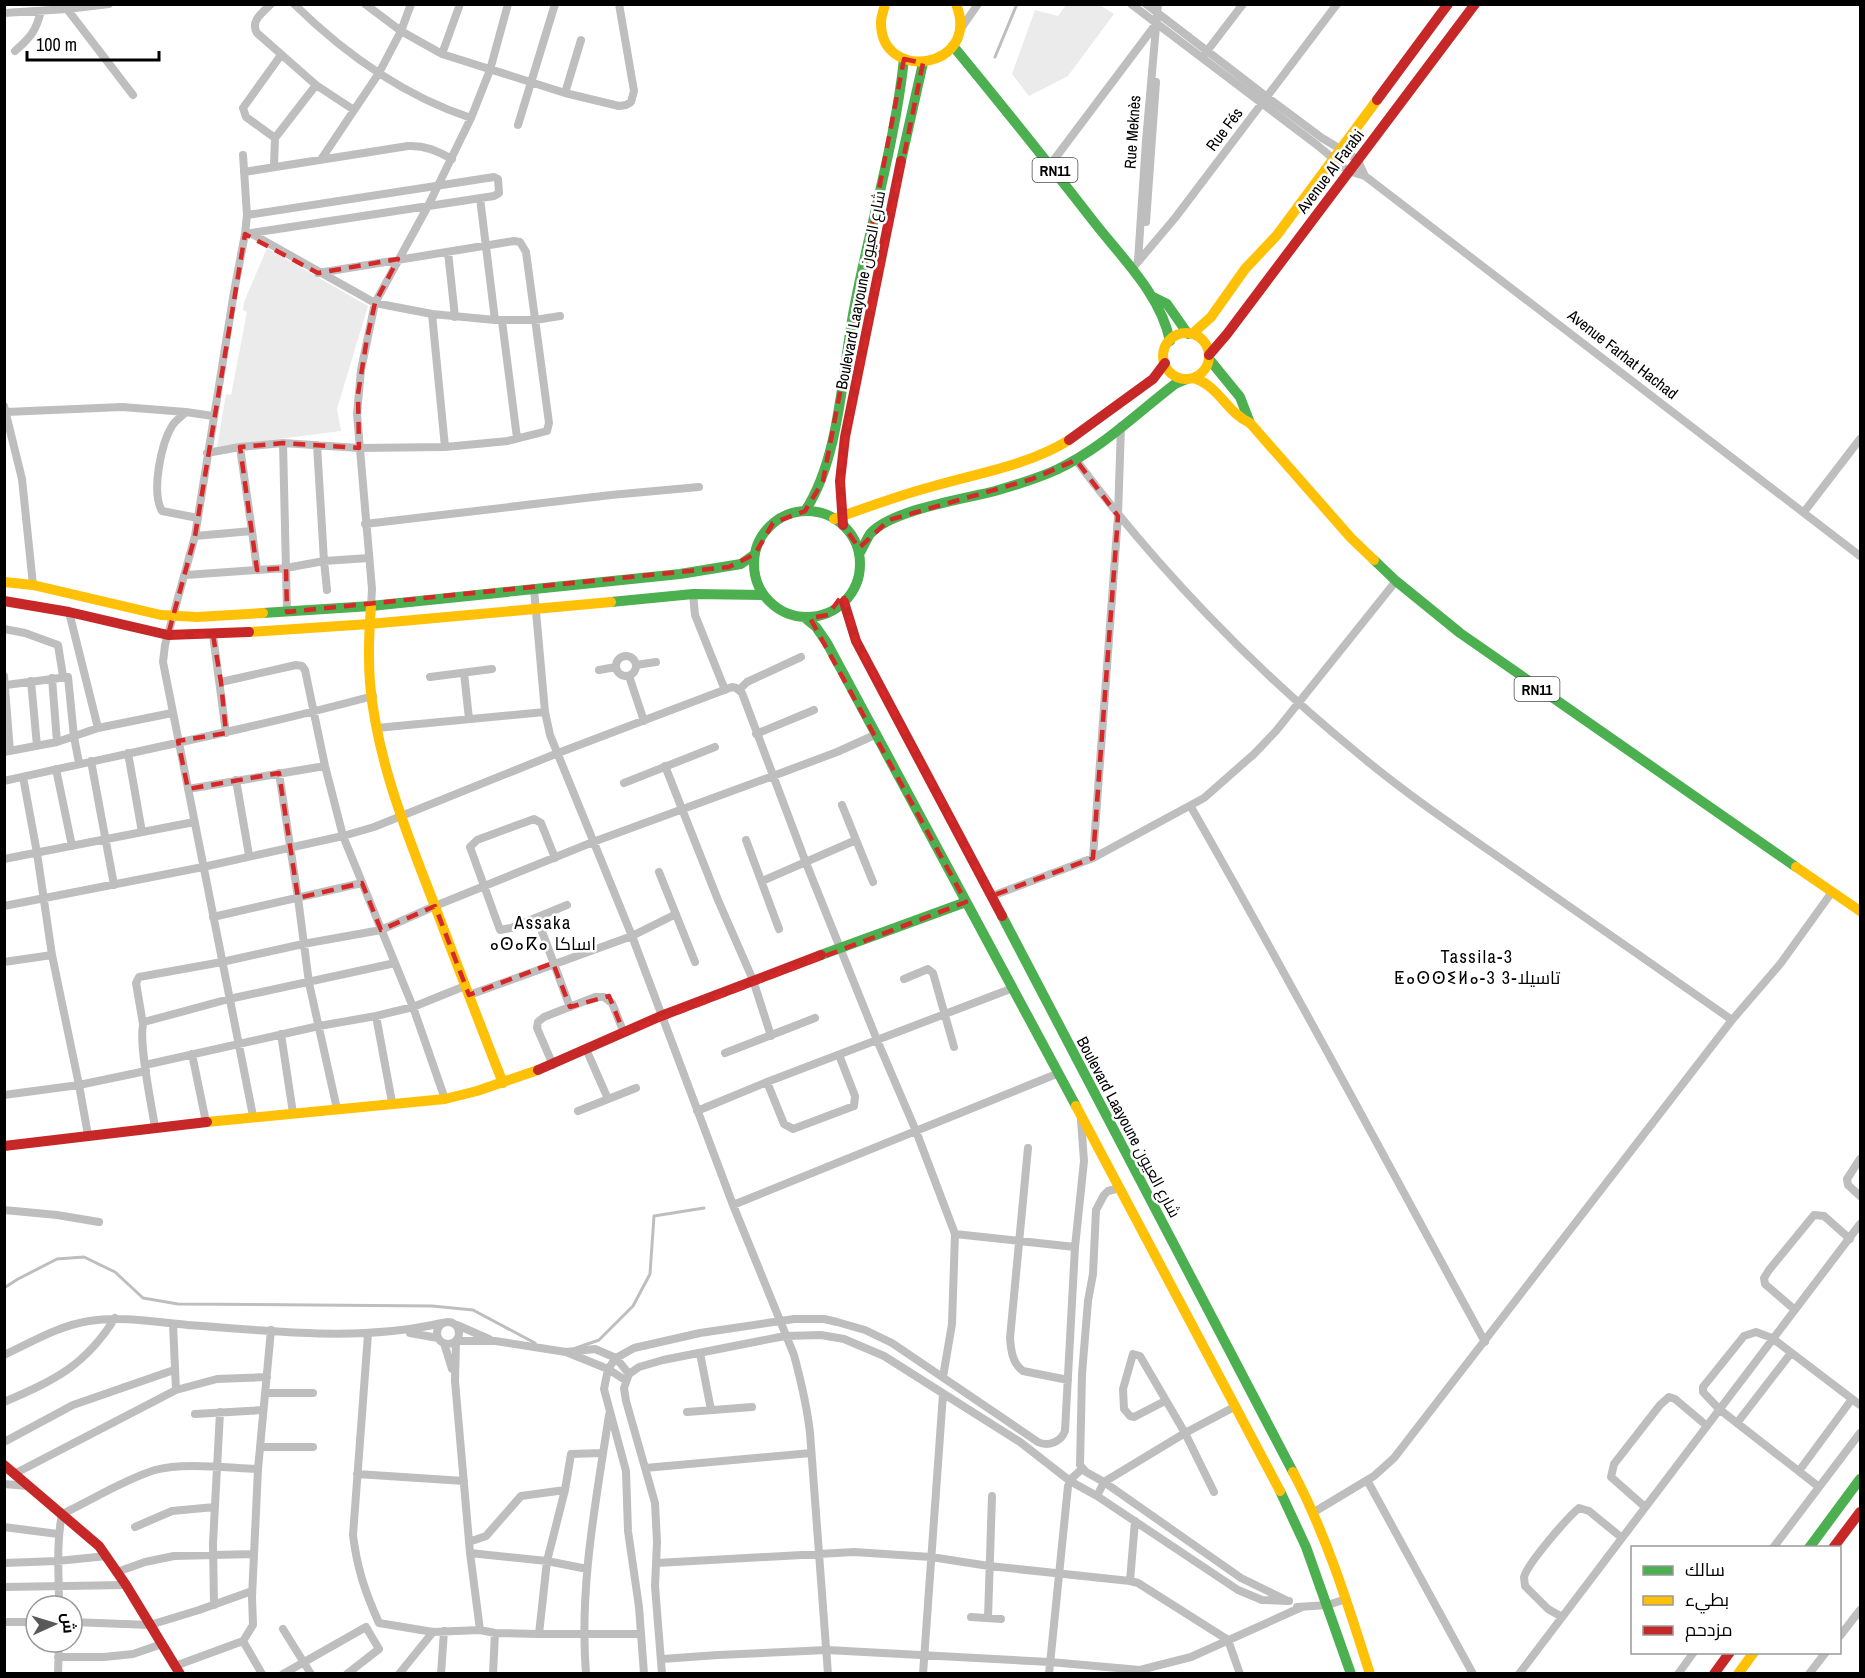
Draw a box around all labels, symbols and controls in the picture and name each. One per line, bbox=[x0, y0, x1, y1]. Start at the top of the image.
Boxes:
scale bar bbox=[27, 24, 159, 62]
text: 100 m bbox=[36, 32, 77, 57]
street label: Rue Meknès bbox=[1118, 94, 1146, 170]
street label: Rue Fés bbox=[1200, 103, 1248, 155]
street label: Avenue Al Farabi bbox=[1291, 125, 1369, 218]
road number: RN11 bbox=[1032, 158, 1078, 182]
street label: Boulevard Laayoune شارع العيون bbox=[830, 189, 891, 392]
street label: Avenue Farhat Hachad bbox=[1563, 303, 1683, 404]
road number: RN11 bbox=[1514, 677, 1560, 701]
district label: Assaka ⴰⵙⴰⴽⴰ اساكا bbox=[490, 910, 596, 956]
district label: Tassila-3 ⵟⴰⵙⵙⵉⵍⴰ-3 3-تاسيلا bbox=[1394, 944, 1560, 990]
street label: Boulevard Laayoune شارع العيون bbox=[1071, 1033, 1186, 1222]
legend bbox=[1631, 1546, 1841, 1654]
text: سالك bbox=[1685, 1557, 1725, 1582]
text: بطيء bbox=[1685, 1587, 1729, 1614]
north arrow bbox=[24, 1594, 84, 1654]
text: ش bbox=[57, 1612, 81, 1634]
text: مزدحم bbox=[1685, 1617, 1733, 1642]

